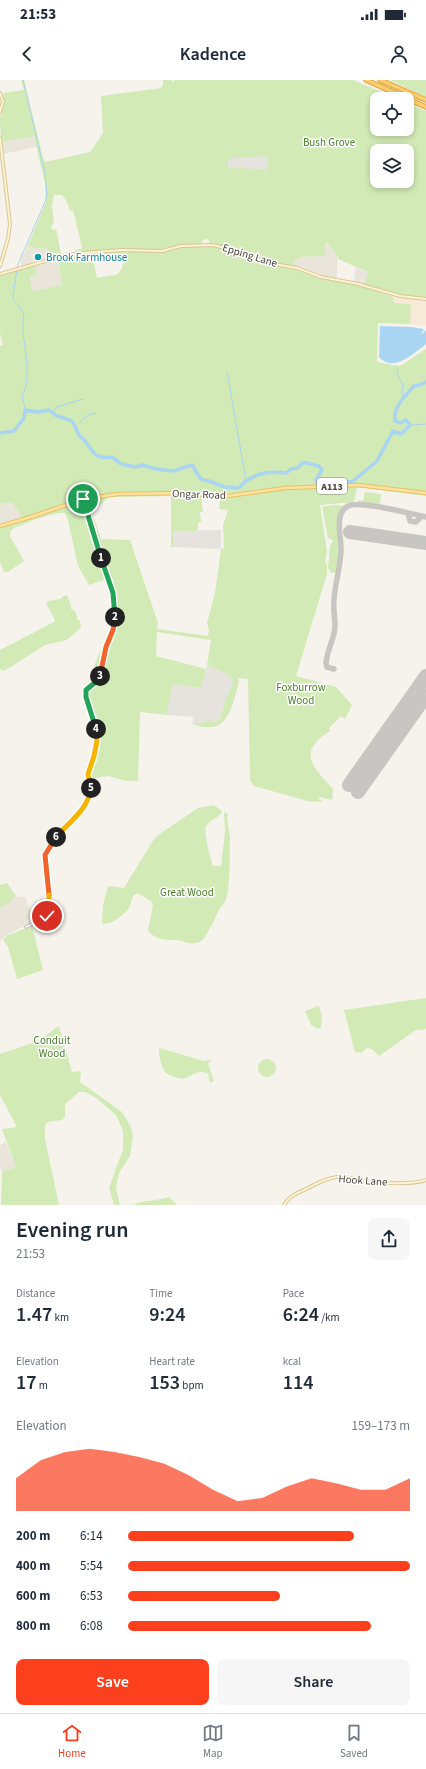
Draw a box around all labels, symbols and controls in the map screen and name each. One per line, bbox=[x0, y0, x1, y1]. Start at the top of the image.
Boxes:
text: 21:53 bbox=[20, 4, 56, 25]
text: Kadence bbox=[180, 42, 246, 67]
icon: back bbox=[16, 43, 38, 65]
icon: person bbox=[388, 43, 410, 65]
map controls bbox=[370, 92, 414, 188]
button: locate bbox=[370, 92, 414, 136]
park label: Bush Grove bbox=[303, 135, 356, 150]
button: layers bbox=[370, 144, 414, 188]
street label: Epping Lane bbox=[220, 240, 280, 271]
place label: Brook Farmhouse bbox=[46, 250, 128, 265]
marker: Brook Farmhouse bbox=[33, 252, 43, 262]
road number: A113 bbox=[317, 478, 347, 494]
pin bbox=[66, 482, 100, 516]
street label: Ongar Road bbox=[172, 486, 226, 503]
icon: arrive bbox=[72, 488, 94, 510]
pin: 1 bbox=[91, 548, 111, 568]
text: 1 bbox=[98, 550, 104, 565]
pin: 2 bbox=[105, 607, 125, 627]
text: 2 bbox=[112, 609, 118, 624]
pin: 3 bbox=[90, 666, 110, 686]
text: 3 bbox=[97, 668, 103, 683]
park label: Foxburrow Wood bbox=[276, 680, 326, 708]
pin: 4 bbox=[86, 719, 106, 739]
text: 4 bbox=[93, 721, 99, 736]
pin: 5 bbox=[81, 778, 101, 798]
text: 5 bbox=[88, 780, 94, 795]
pin: 6 bbox=[46, 827, 66, 847]
text: 6 bbox=[53, 829, 59, 844]
park label: Great Wood bbox=[160, 885, 214, 900]
pin bbox=[30, 899, 64, 933]
icon: check bbox=[36, 905, 58, 927]
park label: Conduit Wood bbox=[34, 1033, 71, 1061]
street label: Hook Lane bbox=[338, 1171, 389, 1190]
text: Evening run bbox=[16, 1214, 129, 1246]
button: share bbox=[368, 1218, 410, 1260]
text: 21:53 bbox=[16, 1245, 45, 1263]
text: Distance bbox=[16, 1286, 55, 1301]
text: Time bbox=[149, 1286, 173, 1301]
text: Pace bbox=[283, 1286, 304, 1301]
text: 1.47 bbox=[16, 1301, 52, 1329]
text: 9:24 bbox=[149, 1301, 186, 1329]
text: 6:24 bbox=[283, 1301, 319, 1329]
text: km bbox=[52, 1310, 69, 1325]
text: /km bbox=[319, 1310, 340, 1325]
text: Elevation bbox=[16, 1354, 59, 1369]
text: Heart rate bbox=[149, 1354, 195, 1369]
text: kcal bbox=[283, 1354, 301, 1369]
text: 17 bbox=[16, 1369, 37, 1397]
text: 153 bbox=[149, 1369, 180, 1397]
text: 114 bbox=[283, 1369, 313, 1397]
text: m bbox=[37, 1378, 48, 1393]
text: bpm bbox=[180, 1378, 204, 1393]
text: Elevation bbox=[16, 1417, 67, 1435]
text: 159–173 m bbox=[352, 1417, 410, 1435]
text: 200 m bbox=[16, 1527, 50, 1545]
text: 6:14 bbox=[80, 1527, 103, 1545]
text: 400 m bbox=[16, 1557, 50, 1575]
text: 5:54 bbox=[80, 1557, 103, 1575]
text: 600 m bbox=[16, 1587, 50, 1605]
text: 6:53 bbox=[80, 1587, 103, 1605]
text: 800 m bbox=[16, 1617, 50, 1635]
text: 6:08 bbox=[80, 1617, 103, 1635]
button: Save bbox=[16, 1659, 209, 1705]
button: Share bbox=[217, 1659, 410, 1705]
tab: Home bbox=[58, 1722, 86, 1761]
tab: Map bbox=[202, 1722, 224, 1761]
tab: Saved bbox=[340, 1722, 368, 1761]

